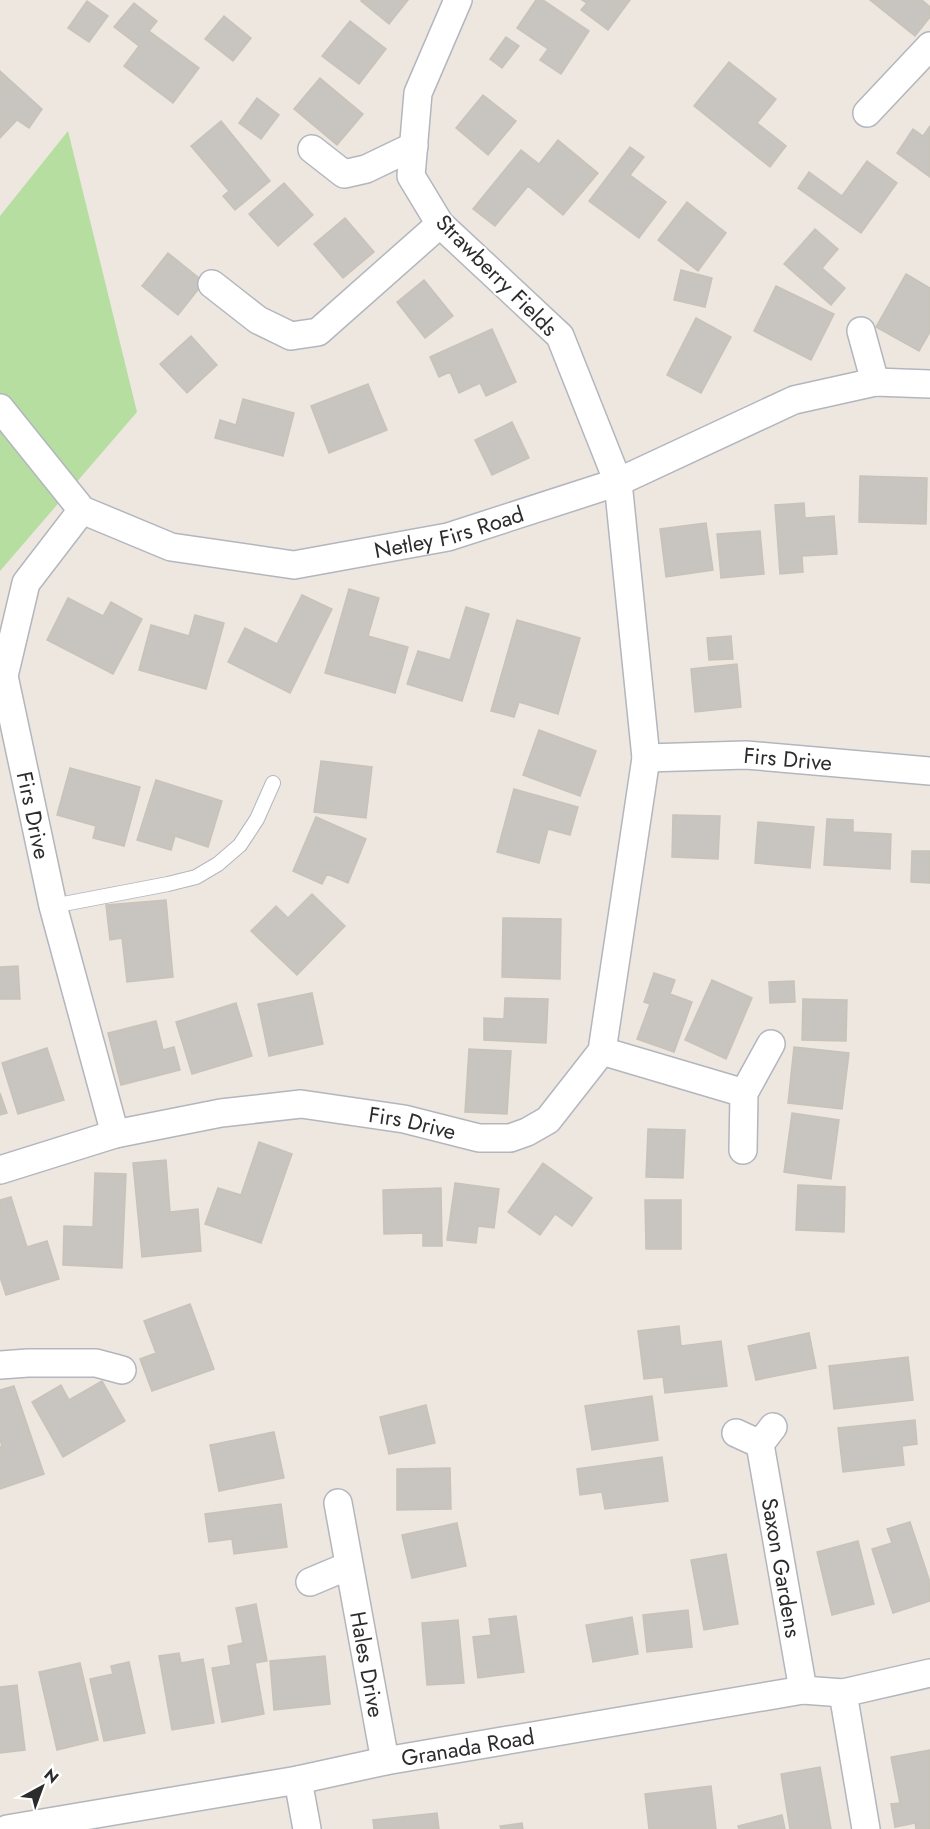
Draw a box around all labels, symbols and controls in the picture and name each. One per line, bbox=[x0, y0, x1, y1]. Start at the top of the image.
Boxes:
street label: Strawberry Fields bbox=[429, 207, 565, 343]
street label: Netley Firs Road bbox=[372, 498, 528, 566]
street label: Firs Drive bbox=[742, 739, 833, 778]
street label: Firs Drive bbox=[9, 769, 59, 862]
street label: Firs Drive bbox=[367, 1098, 460, 1148]
street label: Saxon Gardens bbox=[754, 1495, 810, 1640]
street label: Hales Drive bbox=[342, 1609, 393, 1720]
street label: Granada Road bbox=[399, 1720, 537, 1774]
north arrow bbox=[12, 1757, 72, 1817]
text: N bbox=[39, 1763, 64, 1789]

